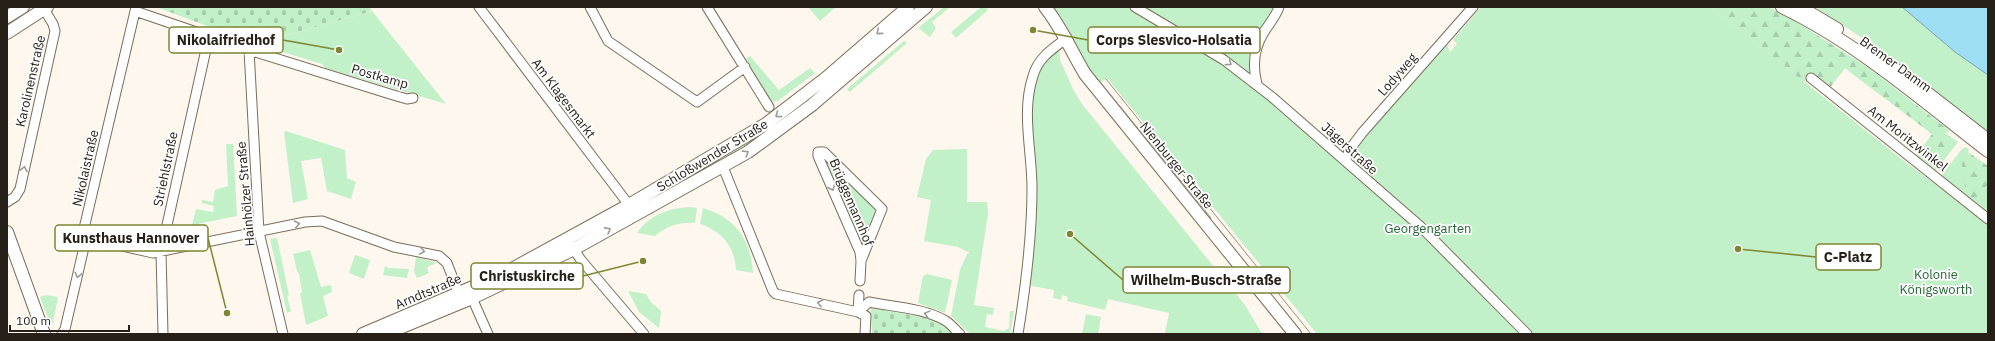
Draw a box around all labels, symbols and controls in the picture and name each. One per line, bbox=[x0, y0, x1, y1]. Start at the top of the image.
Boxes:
callout: Nikolaifriedhof bbox=[169, 27, 283, 53]
callout: Corps Slesvico-Holsatia bbox=[1088, 27, 1260, 53]
one-way arrow bbox=[876, 28, 883, 35]
text: Nikolaifriedhof bbox=[177, 31, 275, 49]
text: Corps Slesvico-Holsatia bbox=[1096, 31, 1252, 49]
street label: Bremer Damm bbox=[1856, 33, 1935, 96]
street label: Karolinenstraße bbox=[12, 34, 49, 129]
street label: Lodyweg bbox=[1374, 49, 1421, 99]
street label: Am Klagesmarkt bbox=[528, 55, 599, 142]
one-way arrow bbox=[1224, 58, 1231, 65]
street label: Postkamp bbox=[349, 60, 410, 93]
street label: Am Moritzwinkel bbox=[1864, 102, 1952, 175]
one-way arrow bbox=[776, 110, 783, 117]
street label: Schloßwender Straße bbox=[654, 116, 771, 195]
street label: Nienburger Straße bbox=[1136, 118, 1217, 212]
street label: Jägerstraße bbox=[1318, 119, 1381, 178]
street label: Nikolaistraße bbox=[68, 128, 103, 208]
street label: Striehlstraße bbox=[149, 130, 182, 208]
street label: Hainhölzer Straße bbox=[232, 141, 259, 247]
one-way arrow bbox=[742, 150, 749, 158]
street label: Brüggemannhof bbox=[825, 156, 878, 248]
one-way arrow bbox=[19, 166, 27, 172]
one-way arrow bbox=[827, 183, 835, 191]
one-way arrow bbox=[294, 220, 301, 228]
park label: Georgengarten bbox=[1385, 220, 1471, 237]
callout: Kunsthaus Hannover bbox=[55, 225, 208, 251]
one-way arrow bbox=[604, 228, 611, 235]
text: Kunsthaus Hannover bbox=[63, 229, 200, 247]
callout: C-Platz bbox=[1816, 244, 1881, 270]
one-way arrow bbox=[419, 246, 425, 255]
text: C-Platz bbox=[1824, 248, 1872, 266]
callout: Christuskirche bbox=[471, 263, 583, 289]
park label: Kolonie Königsworth bbox=[1900, 266, 1972, 298]
text: Christuskirche bbox=[479, 267, 575, 285]
callout: Wilhelm-Busch-Straße bbox=[1123, 267, 1290, 293]
street label: Arndtstraße bbox=[392, 270, 464, 313]
text: Wilhelm-Busch-Straße bbox=[1130, 271, 1282, 289]
one-way arrow bbox=[74, 272, 82, 278]
one-way arrow bbox=[817, 300, 824, 308]
scale bar bbox=[10, 307, 129, 333]
one-way arrow bbox=[924, 310, 931, 319]
text: 100 m bbox=[16, 313, 51, 328]

